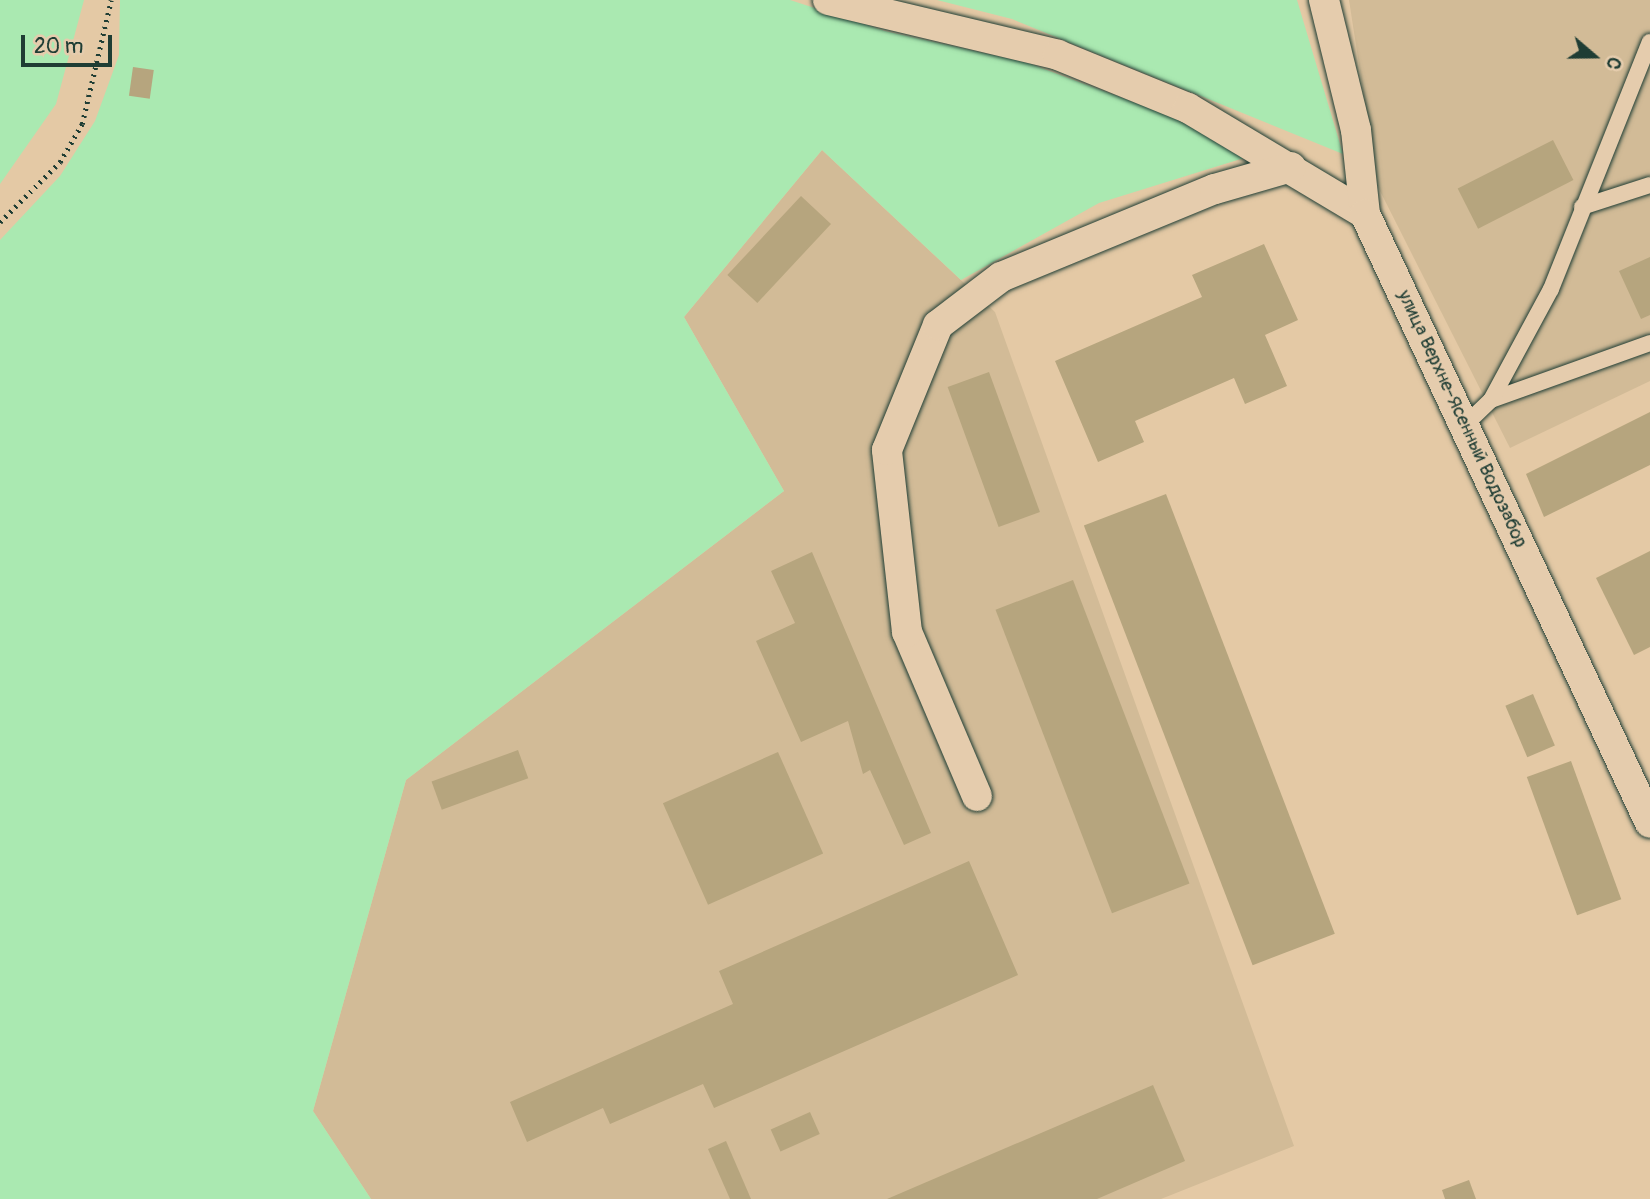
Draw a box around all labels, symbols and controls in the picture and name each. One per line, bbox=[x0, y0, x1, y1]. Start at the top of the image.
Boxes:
scale bar bbox=[24, 21, 116, 65]
north arrow bbox=[1559, 21, 1629, 91]
text: 20 m bbox=[34, 33, 83, 60]
text: С bbox=[1600, 54, 1627, 73]
street label: улица Верхне-Ясенный Водозабор bbox=[1392, 287, 1532, 551]

